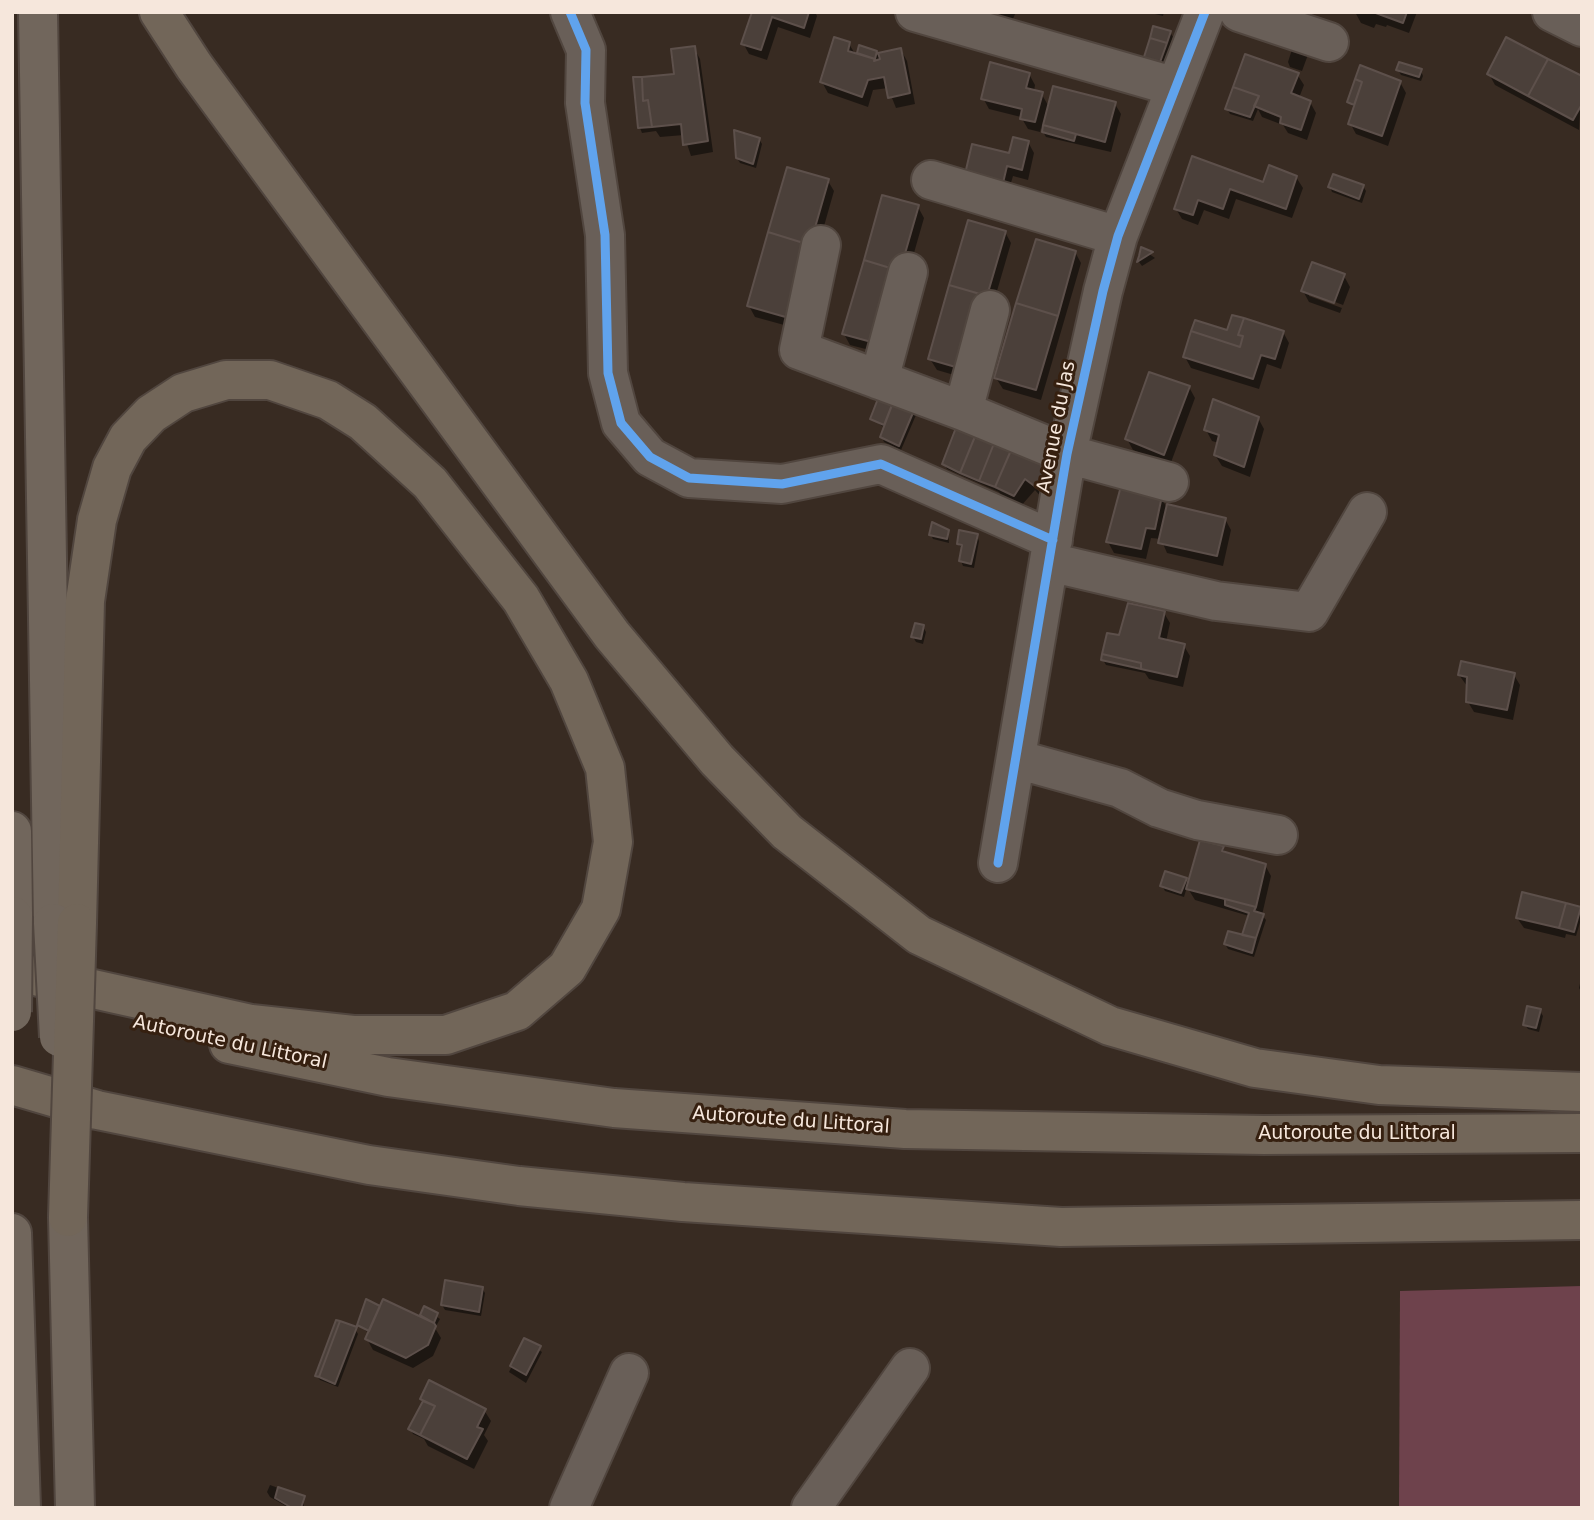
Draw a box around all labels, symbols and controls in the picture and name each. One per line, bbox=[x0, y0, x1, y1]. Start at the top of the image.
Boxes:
street label: Avenue du Jas bbox=[1033, 359, 1081, 495]
street label: Autoroute du Littoral bbox=[131, 1011, 329, 1075]
street label: Autoroute du Littoral bbox=[692, 1103, 890, 1139]
street label: Autoroute du Littoral bbox=[1258, 1123, 1456, 1145]

